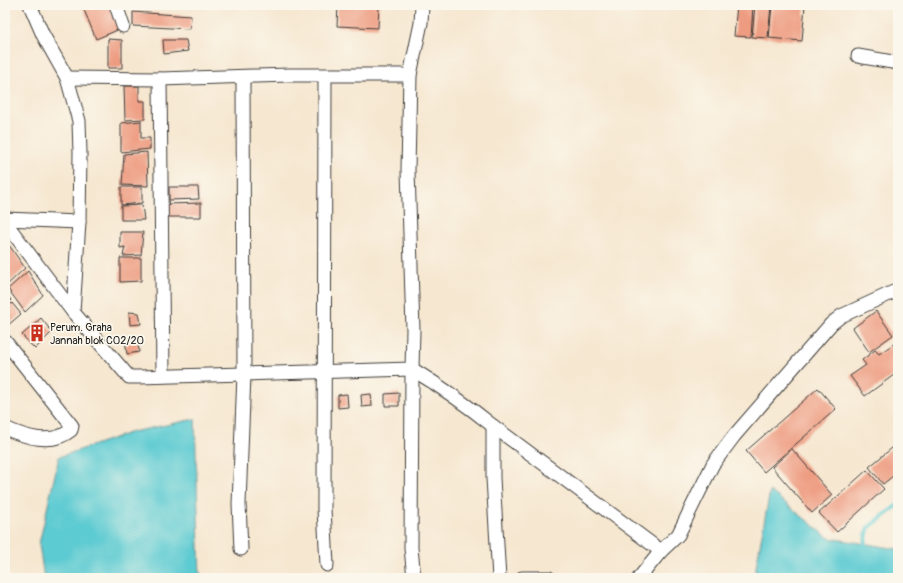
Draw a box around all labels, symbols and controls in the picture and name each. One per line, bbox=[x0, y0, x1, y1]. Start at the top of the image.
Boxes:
place label: Perum. Graha Jannah blok C02/20 bbox=[50, 321, 144, 347]
building icon: Perum. Graha Jannah blok C02/20 bbox=[27, 323, 47, 343]

